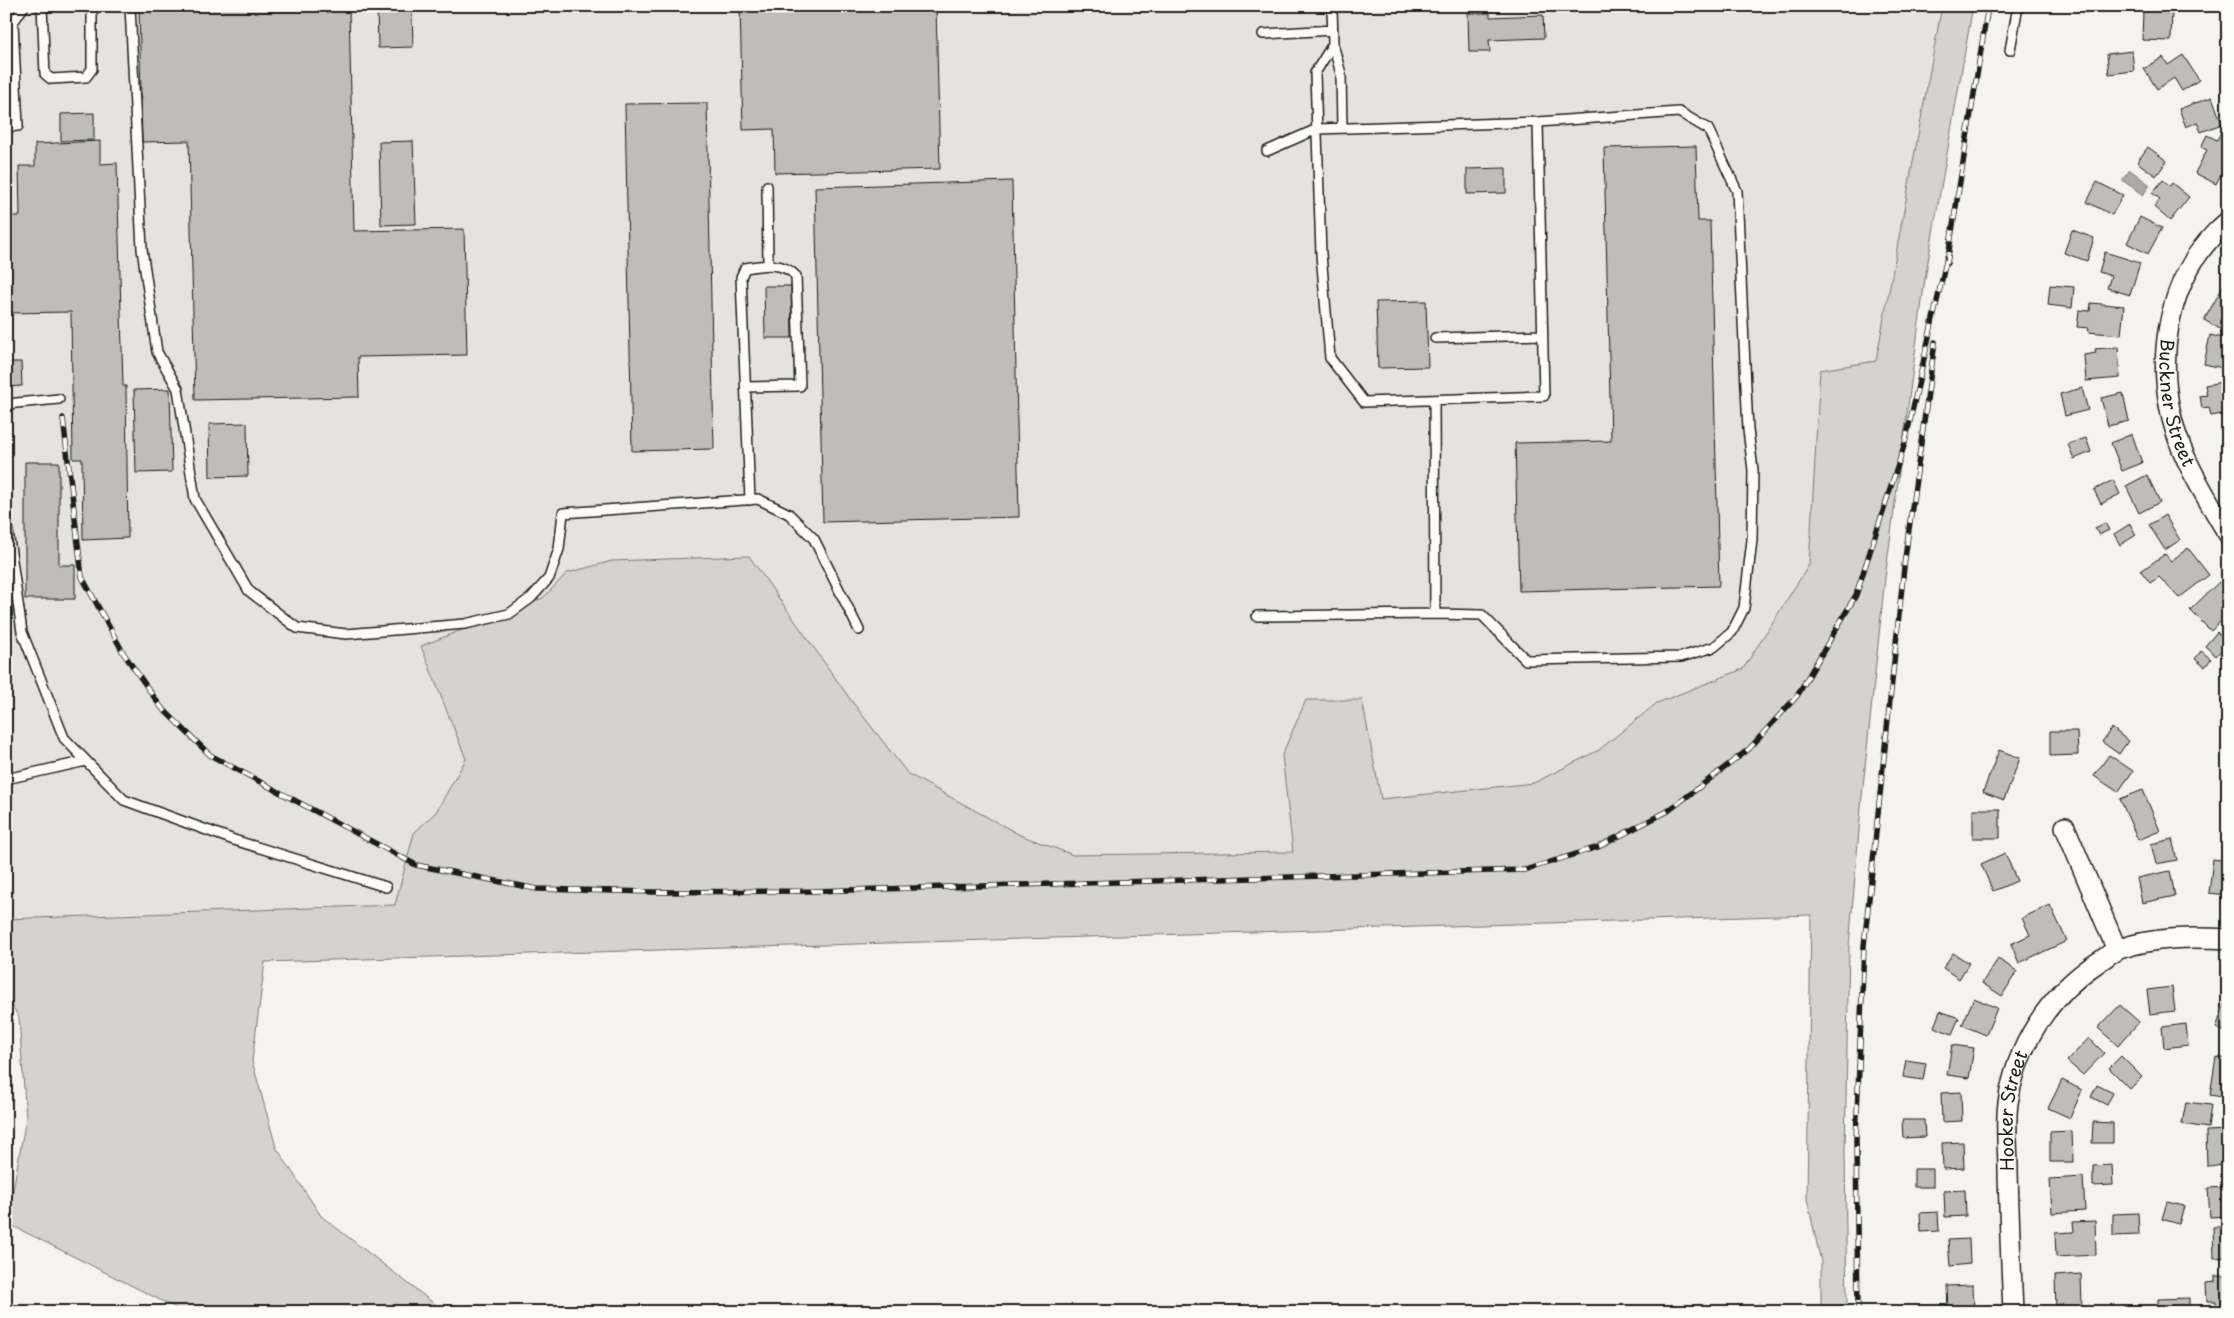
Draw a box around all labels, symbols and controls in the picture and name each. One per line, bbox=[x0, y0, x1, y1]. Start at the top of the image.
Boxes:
street label: Buckner Street bbox=[2153, 338, 2203, 471]
street label: Hooker Street bbox=[1992, 1046, 2034, 1171]

